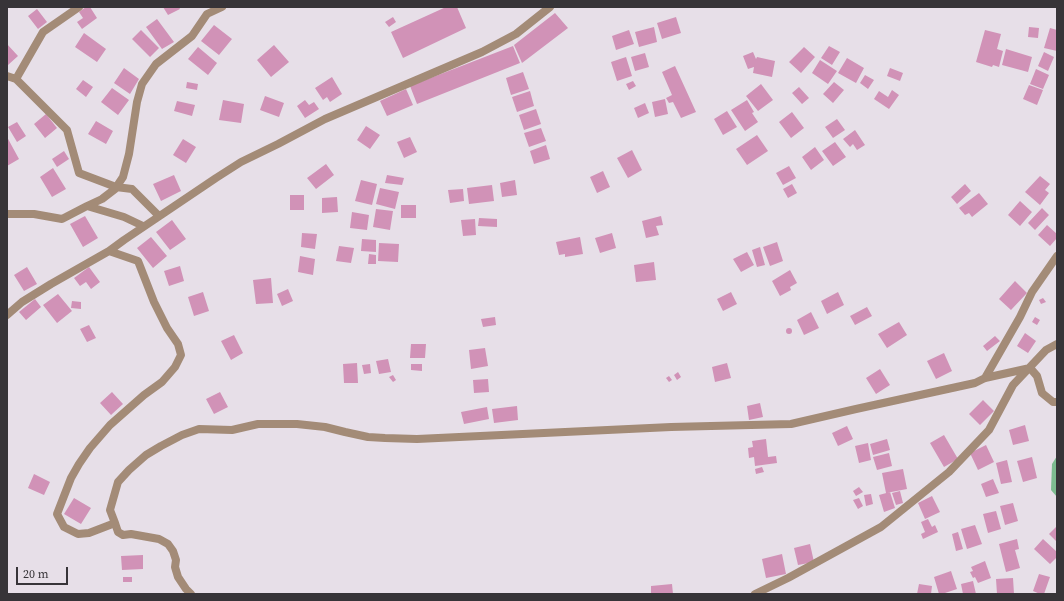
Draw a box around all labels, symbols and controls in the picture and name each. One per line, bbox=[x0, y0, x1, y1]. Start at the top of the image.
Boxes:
scale bar bbox=[18, 559, 70, 585]
text: 20 m bbox=[23, 566, 49, 582]

